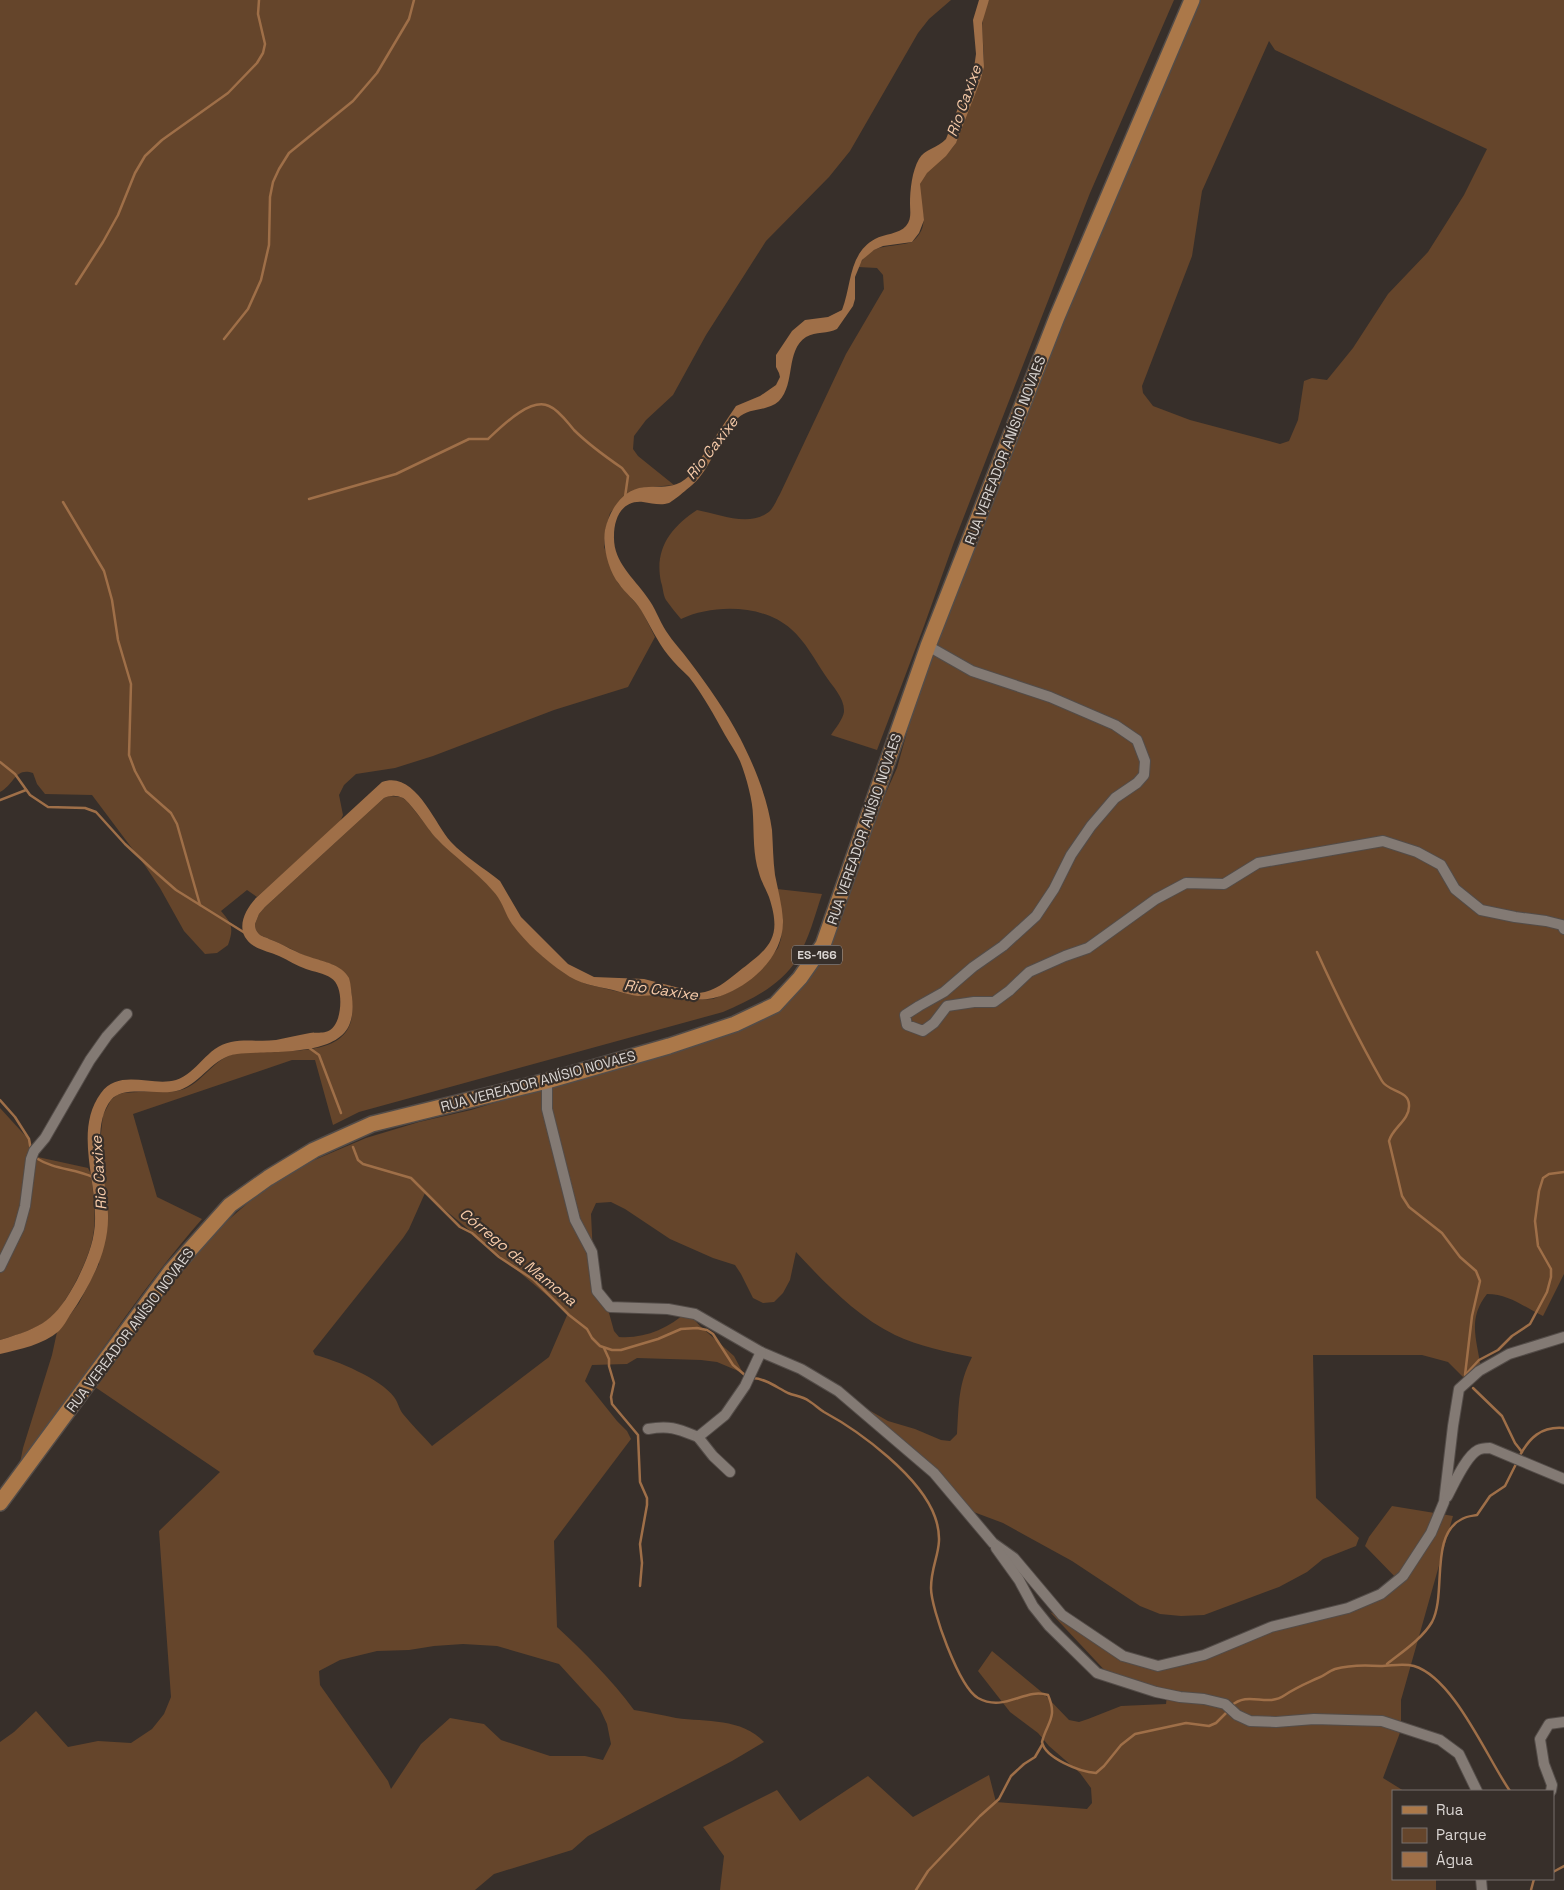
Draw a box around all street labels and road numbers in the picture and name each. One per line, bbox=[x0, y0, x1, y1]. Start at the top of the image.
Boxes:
street label: RUA VEREADOR ANÍSIO NOVAES bbox=[961, 353, 1049, 547]
street label: RUA VEREADOR ANÍSIO NOVAES bbox=[823, 731, 905, 927]
road number: ES-166 bbox=[792, 946, 842, 964]
street label: RUA VEREADOR ANÍSIO NOVAES bbox=[439, 1046, 637, 1116]
street label: RUA VEREADOR ANÍSIO NOVAES bbox=[62, 1244, 198, 1416]

